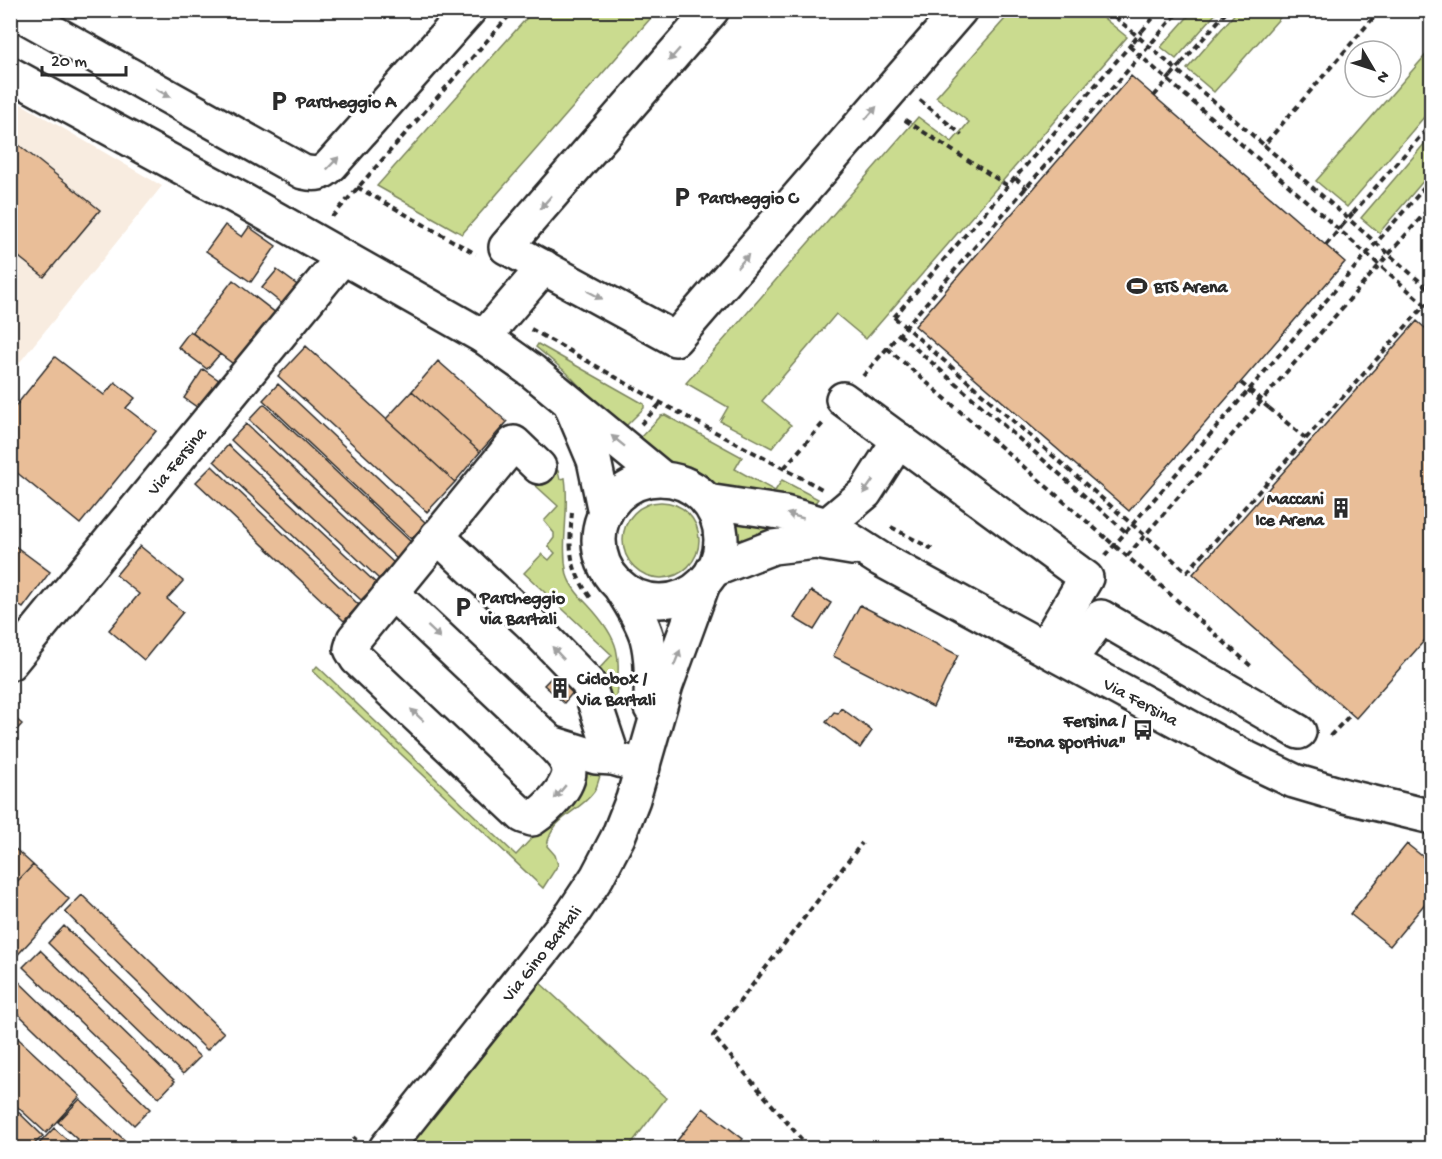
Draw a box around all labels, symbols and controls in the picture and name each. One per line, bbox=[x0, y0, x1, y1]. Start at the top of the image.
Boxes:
scale bar bbox=[42, 39, 126, 77]
north arrow bbox=[1343, 39, 1403, 99]
one-way arrow bbox=[667, 47, 681, 62]
text: 20 m bbox=[51, 52, 87, 73]
text: N bbox=[1371, 66, 1393, 87]
one-way arrow bbox=[155, 88, 172, 98]
parking icon: Parcheggio A bbox=[267, 89, 291, 113]
place label: Parcheggio A bbox=[295, 93, 397, 114]
one-way arrow bbox=[864, 106, 877, 121]
one-way arrow bbox=[325, 156, 340, 170]
parking icon: Parcheggio C bbox=[670, 185, 694, 209]
place label: Parcheggio C bbox=[698, 189, 800, 210]
one-way arrow bbox=[539, 194, 553, 209]
one-way arrow bbox=[736, 254, 749, 269]
sports icon: BTS Arena bbox=[1125, 274, 1149, 298]
place label: BTS Arena bbox=[1153, 278, 1229, 299]
one-way arrow bbox=[587, 290, 604, 300]
street label: Via Fersina bbox=[143, 423, 213, 501]
one-way arrow bbox=[610, 436, 625, 448]
one-way arrow bbox=[862, 479, 874, 495]
place label: Maccani Ice Arena bbox=[1255, 490, 1325, 532]
building icon: Maccani Ice Arena bbox=[1329, 496, 1353, 520]
one-way arrow bbox=[786, 511, 804, 520]
place label: Parcheggio via Bartali bbox=[479, 589, 566, 631]
parking icon: Parcheggio via Bartali bbox=[451, 595, 475, 619]
one-way arrow bbox=[426, 625, 441, 638]
one-way arrow bbox=[551, 646, 565, 661]
one-way arrow bbox=[673, 649, 682, 667]
place label: Ciclobox / Via Bartali bbox=[576, 670, 656, 712]
street label: Via Fersina bbox=[1098, 674, 1182, 733]
building icon: Ciclobox / Via Bartali bbox=[548, 676, 572, 700]
one-way arrow bbox=[410, 709, 425, 722]
place label: Fersina / "Zona sportiva" bbox=[1007, 712, 1127, 754]
bus stop icon: Fersina / "Zona sportiva" bbox=[1131, 718, 1155, 742]
one-way arrow bbox=[553, 784, 566, 800]
street label: Via Gino Bartali bbox=[498, 903, 588, 1008]

